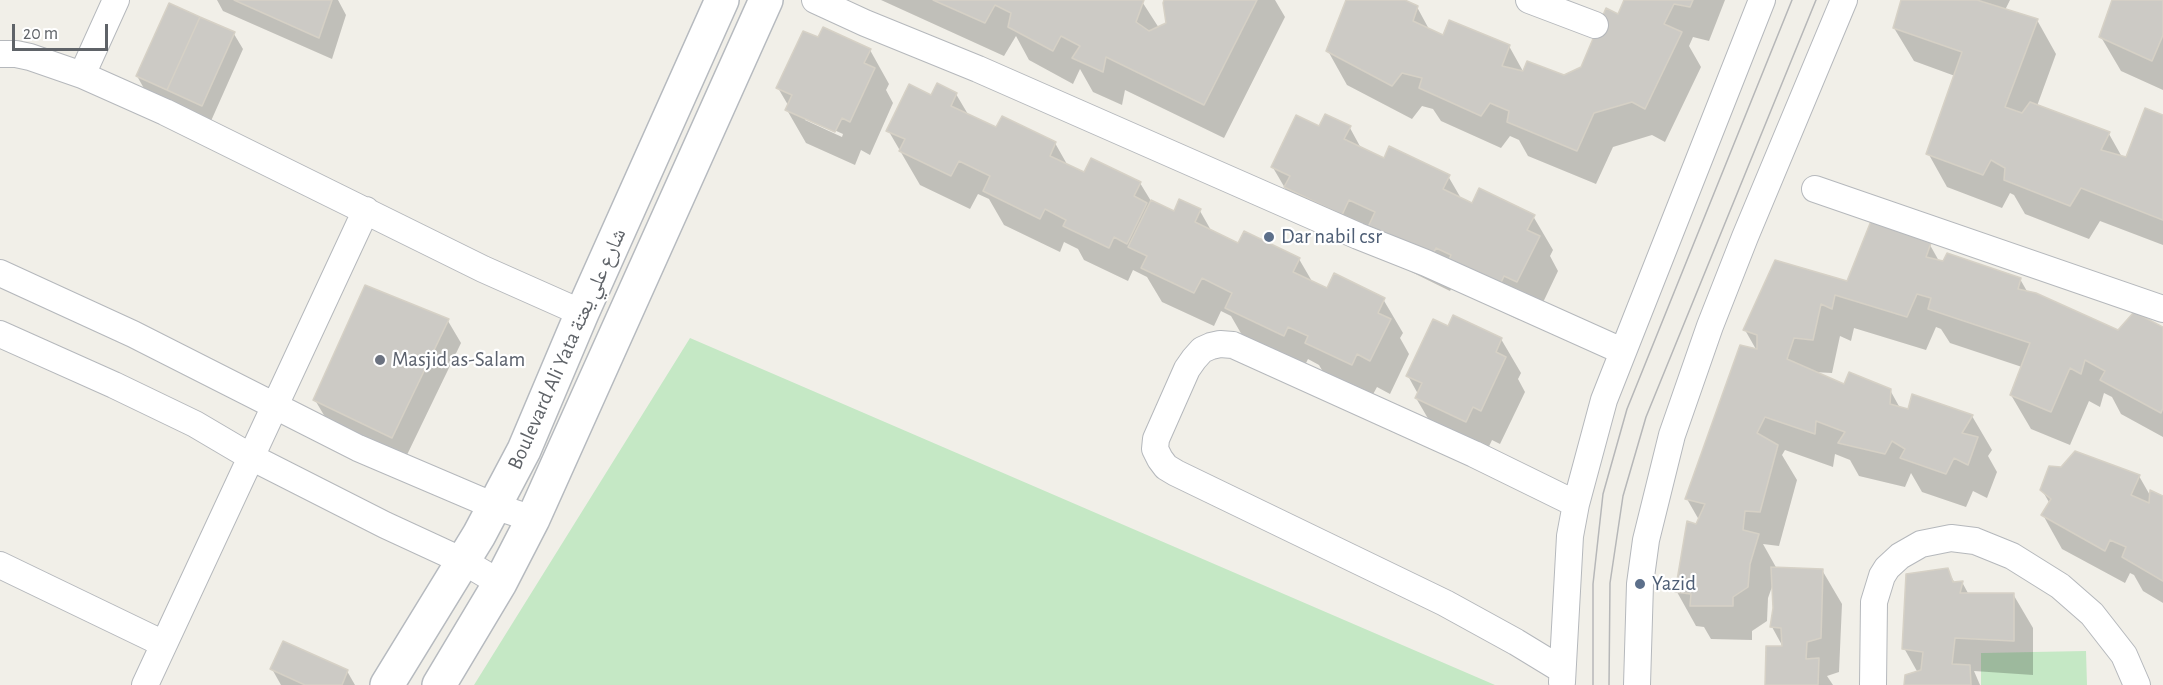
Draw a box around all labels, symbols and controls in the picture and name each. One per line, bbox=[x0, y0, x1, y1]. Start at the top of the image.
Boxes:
scale bar bbox=[15, 12, 111, 50]
text: 20 m bbox=[23, 25, 58, 43]
place label: Dar nabil csr bbox=[1281, 224, 1382, 250]
street label: Boulevard Ali Yata شارع علي يعتة bbox=[502, 225, 632, 473]
marker: Dar nabil csr bbox=[1262, 230, 1276, 244]
place label: Masjid as-Salam bbox=[392, 347, 525, 373]
marker: Masjid as-Salam bbox=[373, 353, 387, 367]
place label: Yazid bbox=[1652, 571, 1696, 597]
marker: Yazid bbox=[1633, 577, 1647, 591]

